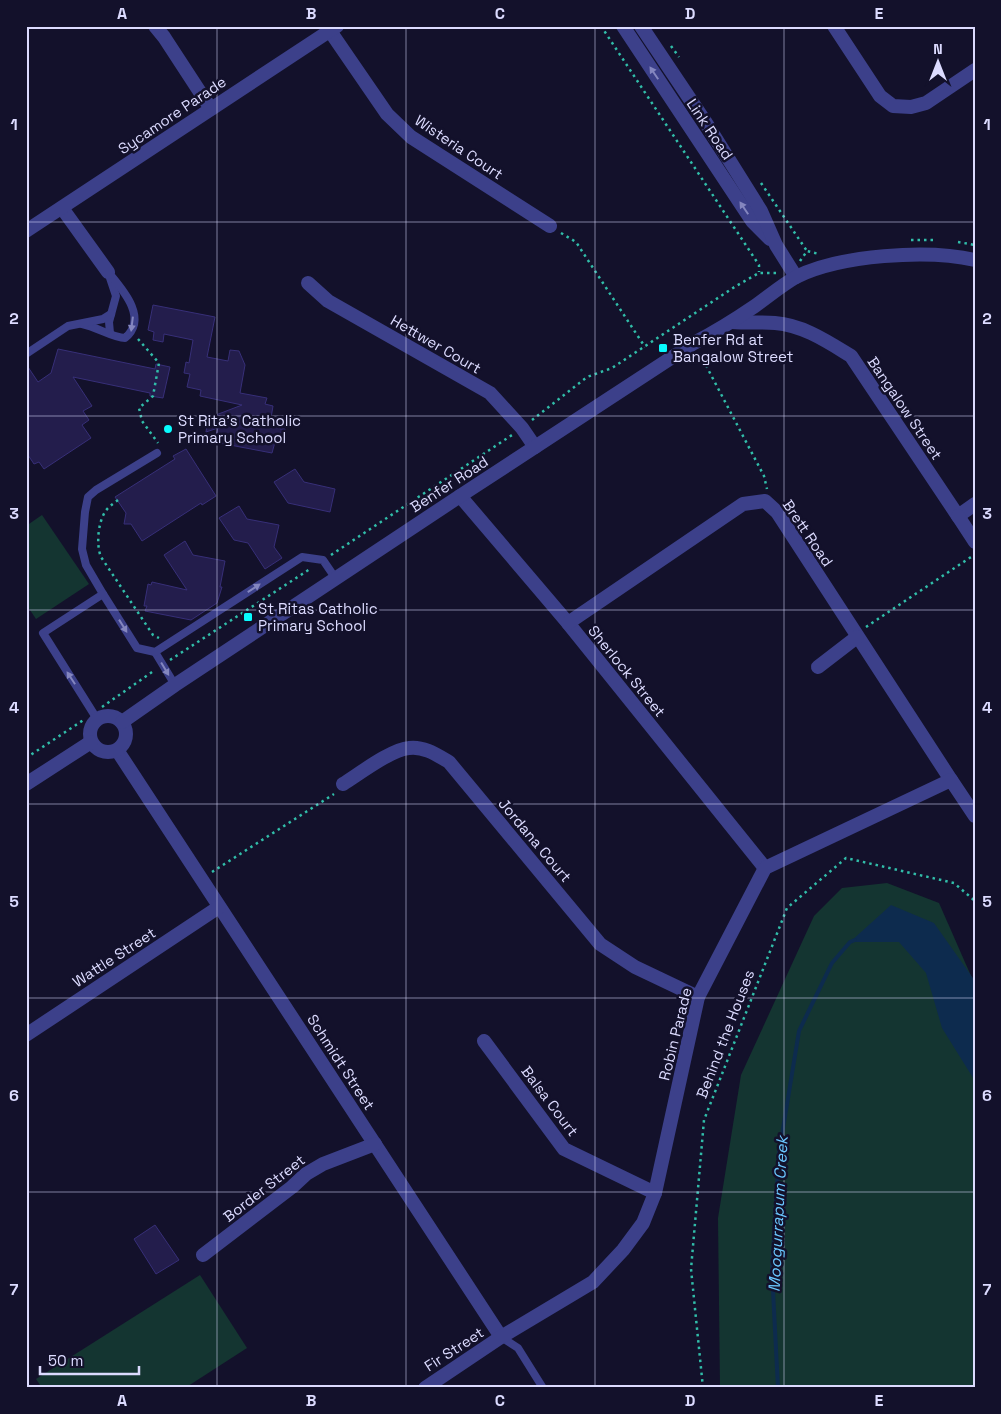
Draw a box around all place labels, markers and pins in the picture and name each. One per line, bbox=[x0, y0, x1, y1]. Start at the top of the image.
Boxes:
place label: Benfer Rd at Bangalow Street bbox=[673, 330, 794, 366]
marker: Benfer Rd at Bangalow Street bbox=[657, 342, 669, 354]
place label: St Rita's Catholic Primary School bbox=[178, 411, 301, 447]
marker: St Rita's Catholic Primary School bbox=[162, 423, 174, 435]
place label: St Ritas Catholic Primary School bbox=[258, 599, 378, 635]
marker: St Ritas Catholic Primary School bbox=[242, 611, 254, 623]

